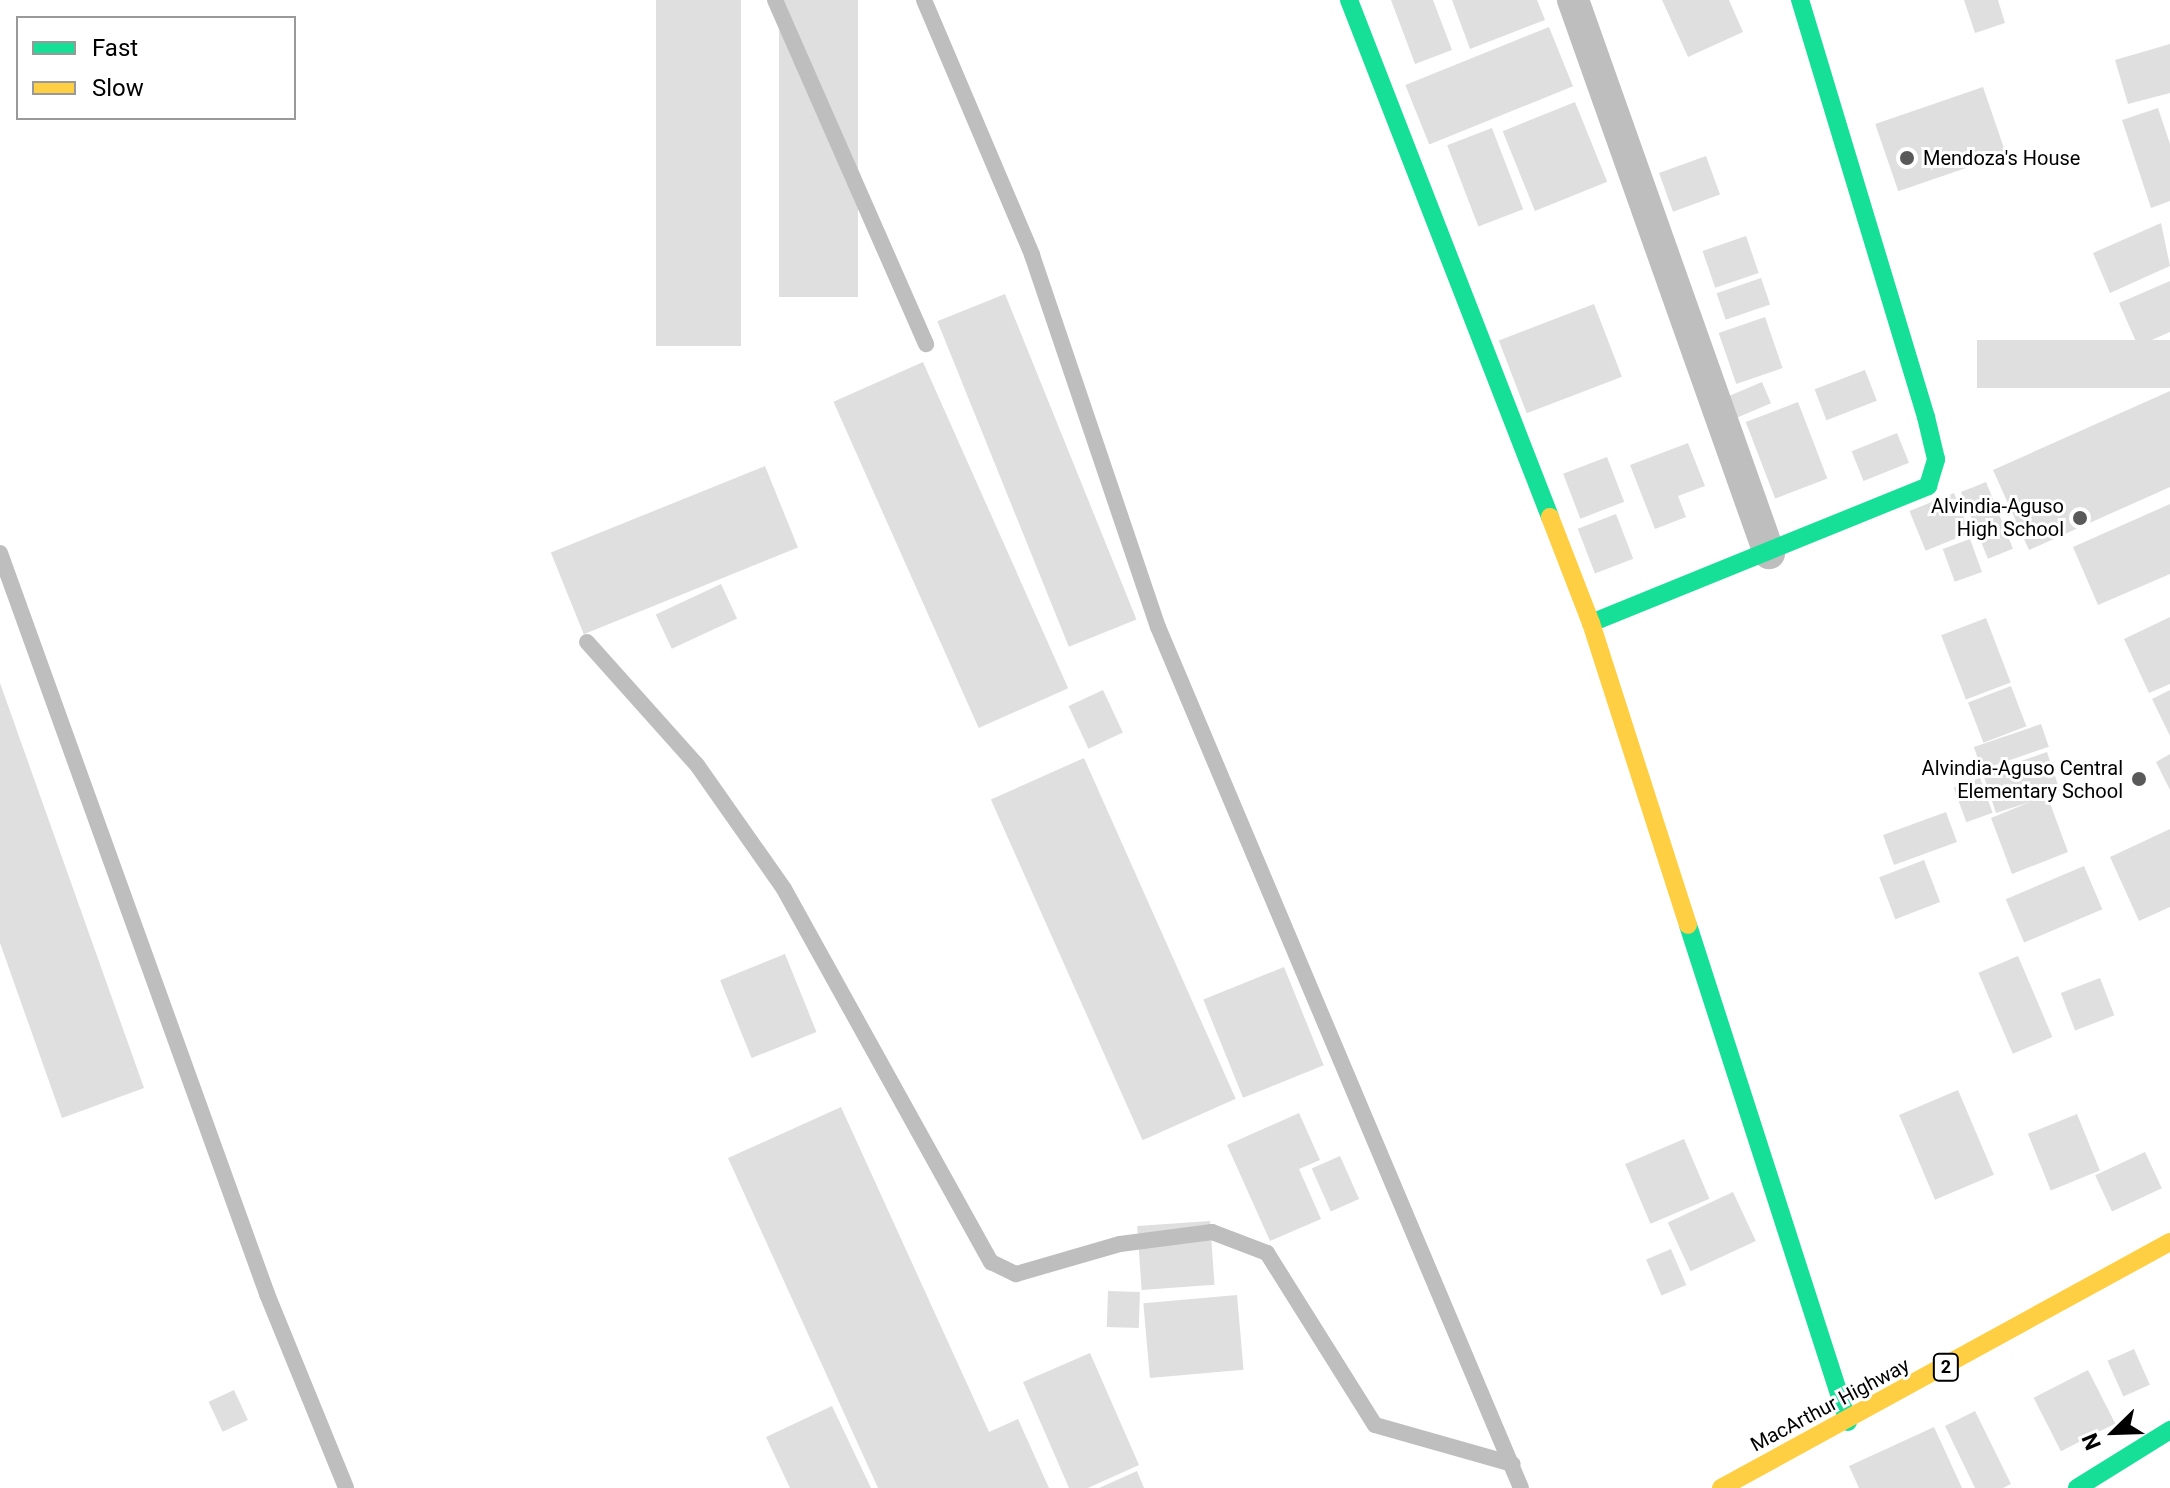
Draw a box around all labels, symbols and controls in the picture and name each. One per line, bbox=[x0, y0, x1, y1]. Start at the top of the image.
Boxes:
legend bbox=[16, 16, 296, 120]
text: Fast bbox=[92, 34, 138, 62]
text: Slow bbox=[92, 74, 144, 102]
place label: Mendoza's House bbox=[1923, 146, 2080, 170]
marker: Mendoza's House bbox=[1898, 149, 1916, 167]
place label: Alvindia-Aguso High School bbox=[1931, 494, 2064, 541]
marker: Alvindia-Aguso High School bbox=[2071, 509, 2089, 527]
place label: Alvindia-Aguso Central Elementary School bbox=[1922, 756, 2123, 803]
marker: Alvindia-Aguso Central Elementary School bbox=[2130, 770, 2148, 788]
street label: MacArthur Highway bbox=[1747, 1353, 1913, 1457]
road number: 2 bbox=[1932, 1353, 1960, 1381]
north arrow bbox=[2074, 1392, 2154, 1472]
text: N bbox=[2077, 1430, 2106, 1454]

